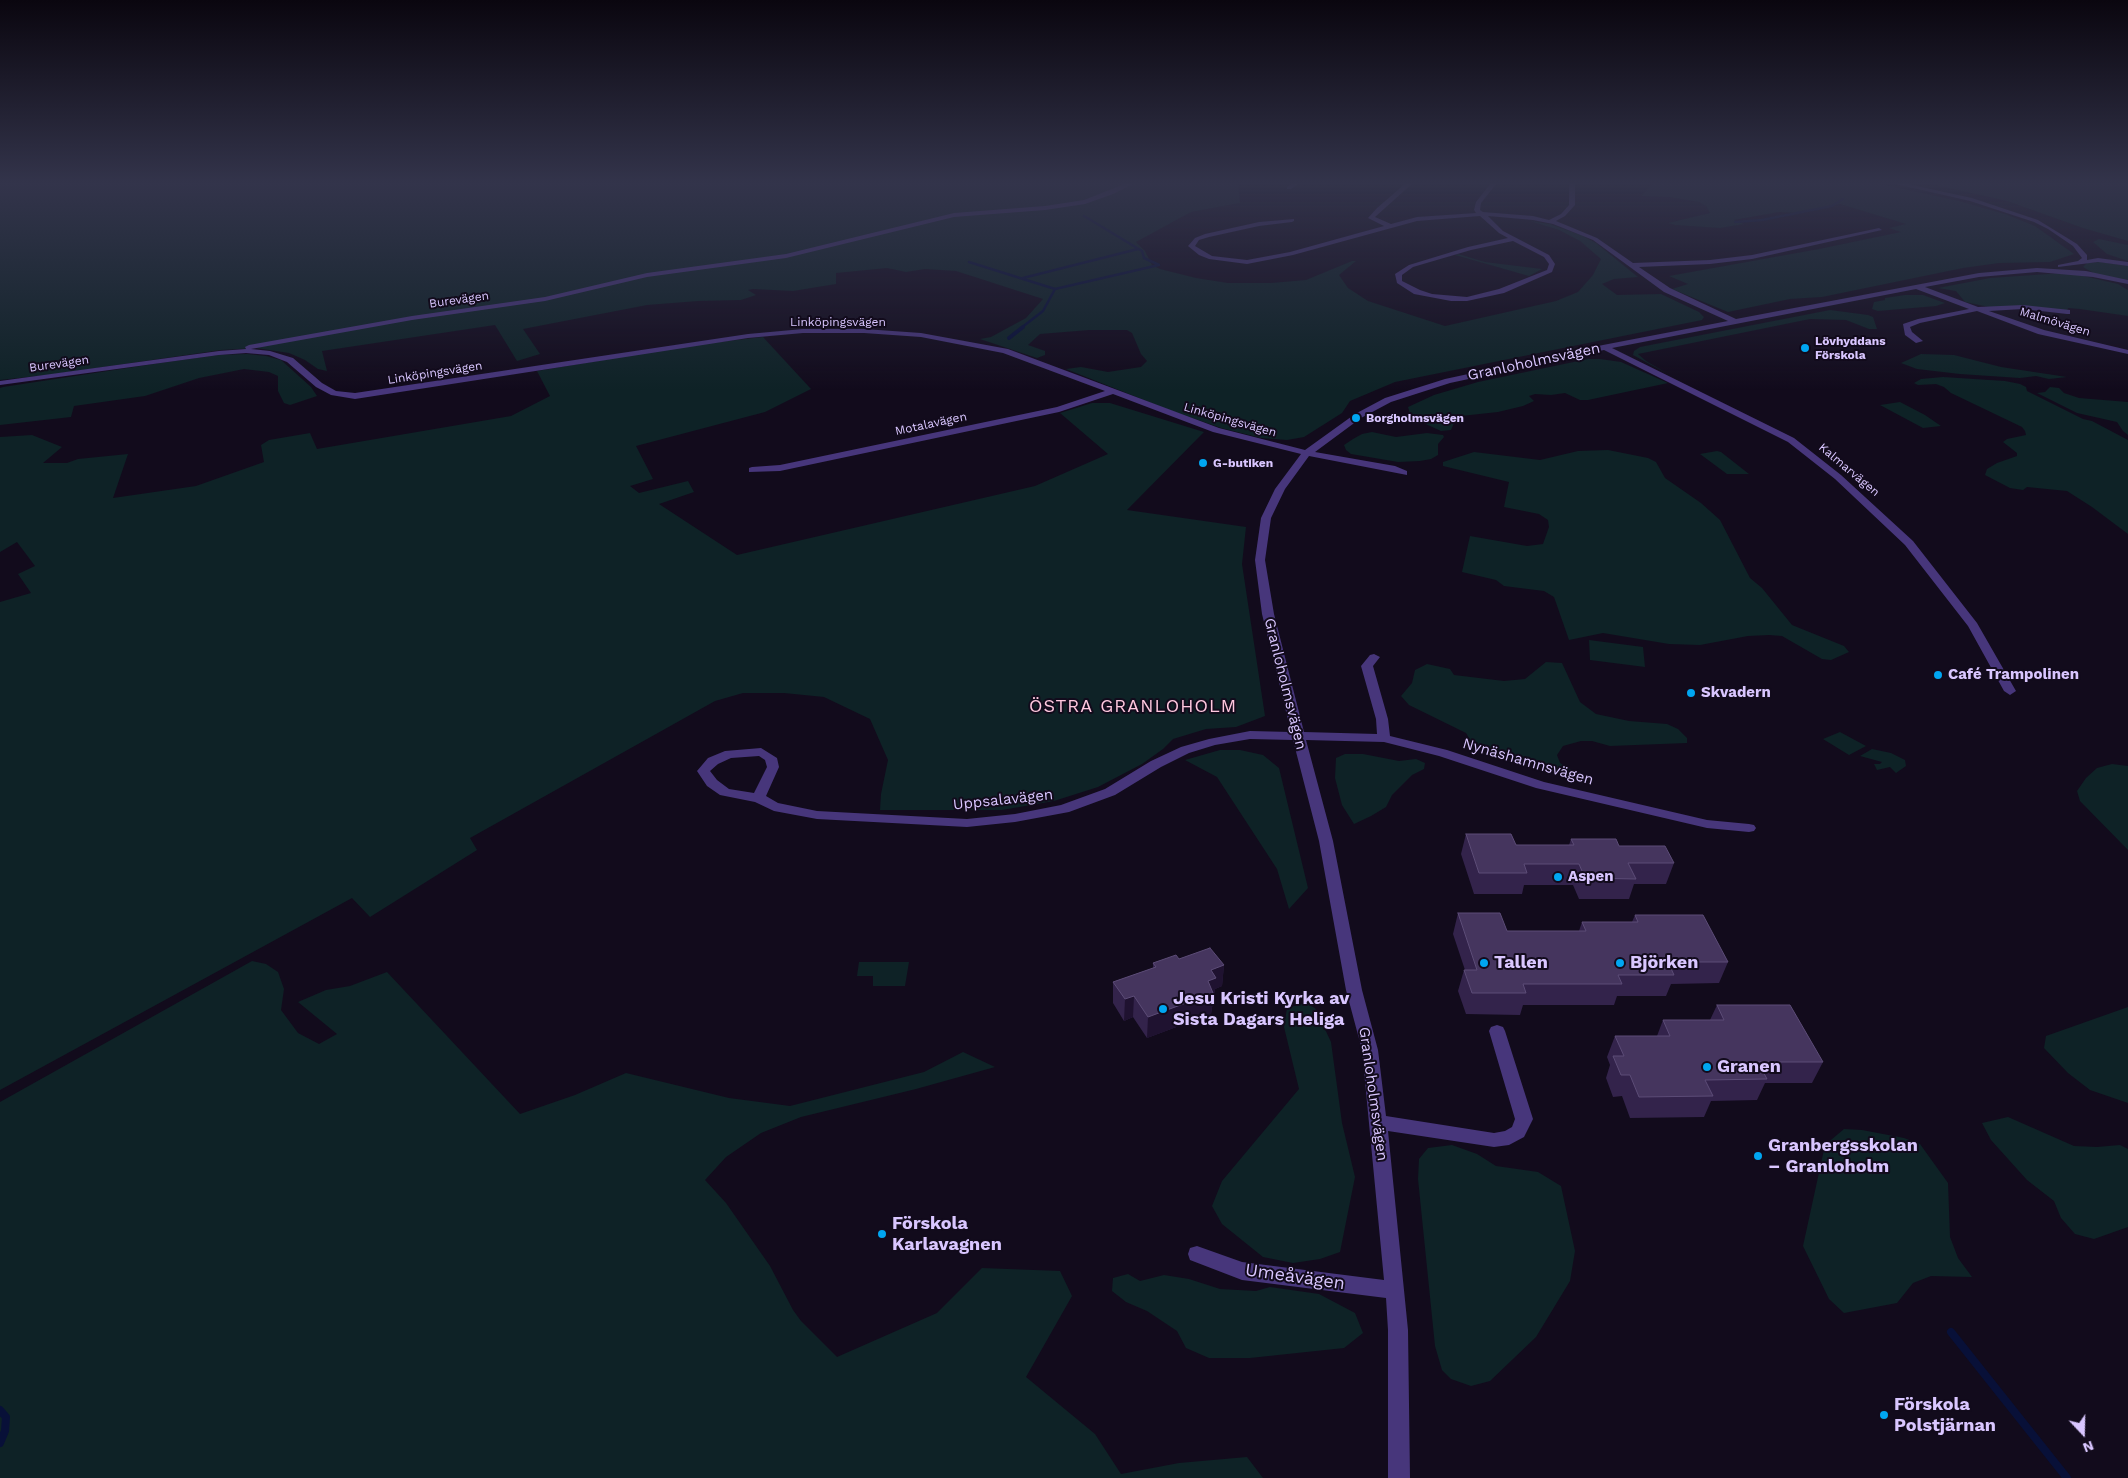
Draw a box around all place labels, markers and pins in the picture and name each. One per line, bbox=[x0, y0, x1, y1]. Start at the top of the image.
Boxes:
place label: Lövhyddans Förskola bbox=[1815, 334, 1886, 362]
marker: Lövhyddans Förskola bbox=[1799, 342, 1811, 354]
place label: Borgholmsvägen bbox=[1366, 411, 1464, 425]
marker: Borgholmsvägen bbox=[1350, 412, 1362, 424]
place label: G-butiken bbox=[1213, 456, 1273, 470]
marker: G-butiken bbox=[1197, 457, 1209, 469]
place label: Café Trampolinen bbox=[1948, 666, 2079, 684]
marker: Café Trampolinen bbox=[1932, 669, 1944, 681]
place label: Skvadern bbox=[1701, 684, 1771, 702]
marker: Skvadern bbox=[1685, 687, 1697, 699]
place label: Aspen bbox=[1568, 868, 1614, 886]
marker: Aspen bbox=[1552, 871, 1564, 883]
place label: Tallen bbox=[1494, 952, 1548, 974]
place label: Björken bbox=[1630, 952, 1698, 974]
marker: Tallen bbox=[1478, 957, 1490, 969]
marker: Björken bbox=[1614, 957, 1626, 969]
place label: Jesu Kristi Kyrka av Sista Dagars Heliga bbox=[1173, 988, 1349, 1030]
marker: Jesu Kristi Kyrka av Sista Dagars Heliga bbox=[1157, 1003, 1169, 1015]
place label: Granen bbox=[1717, 1056, 1781, 1078]
marker: Granen bbox=[1701, 1061, 1713, 1073]
place label: Granbergsskolan – Granloholm bbox=[1768, 1135, 1918, 1178]
marker: Granbergsskolan – Granloholm bbox=[1752, 1150, 1764, 1162]
place label: Förskola Karlavagnen bbox=[892, 1213, 1002, 1256]
marker: Förskola Karlavagnen bbox=[876, 1228, 888, 1240]
place label: Förskola Polstjärnan bbox=[1894, 1394, 1996, 1436]
marker: Förskola Polstjärnan bbox=[1878, 1409, 1890, 1421]

